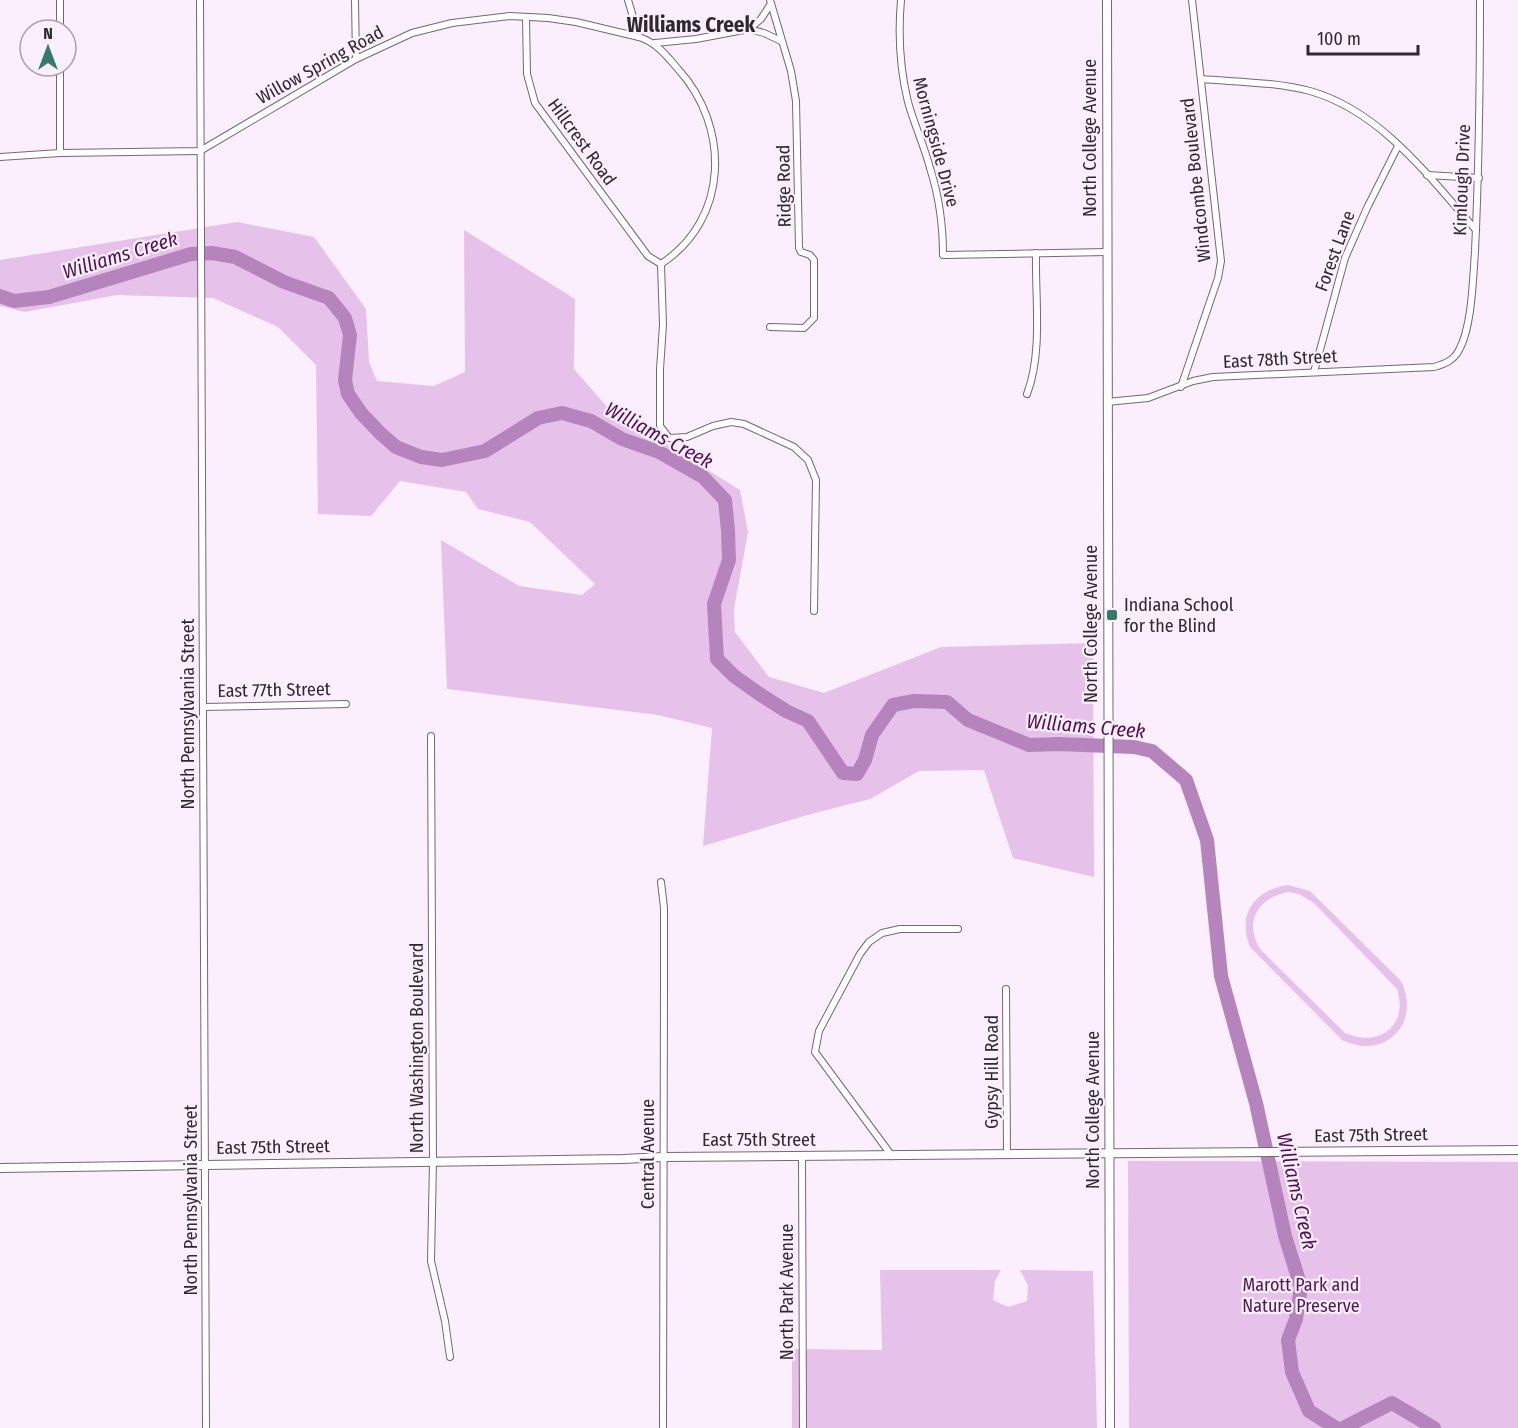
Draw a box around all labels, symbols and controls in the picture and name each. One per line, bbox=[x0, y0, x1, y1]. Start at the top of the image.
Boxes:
district label: Williams Creek bbox=[627, 12, 756, 38]
north arrow bbox=[18, 18, 78, 78]
scale bar bbox=[1308, 18, 1418, 56]
street label: Willow Spring Road bbox=[253, 21, 387, 109]
text: N bbox=[43, 24, 53, 43]
text: 100 m bbox=[1317, 28, 1361, 50]
street label: North College Avenue bbox=[1079, 59, 1101, 217]
street label: Morningside Drive bbox=[908, 75, 964, 209]
street label: Hillcrest Road bbox=[543, 94, 621, 190]
street label: Windcombe Boulevard bbox=[1176, 97, 1216, 263]
street label: Kimlough Drive bbox=[1449, 124, 1475, 236]
street label: Ridge Road bbox=[772, 145, 796, 227]
street label: Forest Lane bbox=[1310, 208, 1360, 294]
water label: Williams Creek bbox=[60, 226, 181, 284]
street label: East 78th Street bbox=[1222, 345, 1338, 373]
water label: Williams Creek bbox=[601, 396, 717, 474]
street label: North College Avenue bbox=[1080, 545, 1102, 703]
place label: Indiana School for the Blind bbox=[1124, 594, 1234, 637]
marker: Indiana School for the Blind bbox=[1105, 608, 1119, 622]
street label: North Pennsylvania Street bbox=[177, 618, 199, 809]
street label: East 77th Street bbox=[217, 678, 331, 702]
water label: Williams Creek bbox=[1026, 709, 1146, 743]
street label: North Washington Boulevard bbox=[406, 943, 428, 1153]
street label: Gypsy Hill Road bbox=[981, 1015, 1003, 1129]
street label: North College Avenue bbox=[1082, 1031, 1104, 1189]
street label: Central Avenue bbox=[637, 1099, 659, 1209]
street label: North Pennsylvania Street bbox=[180, 1104, 202, 1295]
street label: East 75th Street bbox=[1314, 1123, 1428, 1147]
street label: East 75th Street bbox=[702, 1129, 816, 1151]
water label: Williams Creek bbox=[1272, 1130, 1322, 1252]
street label: East 75th Street bbox=[216, 1135, 330, 1159]
street label: North Park Avenue bbox=[776, 1224, 798, 1360]
park label: Marott Park and Nature Preserve bbox=[1242, 1274, 1360, 1317]

